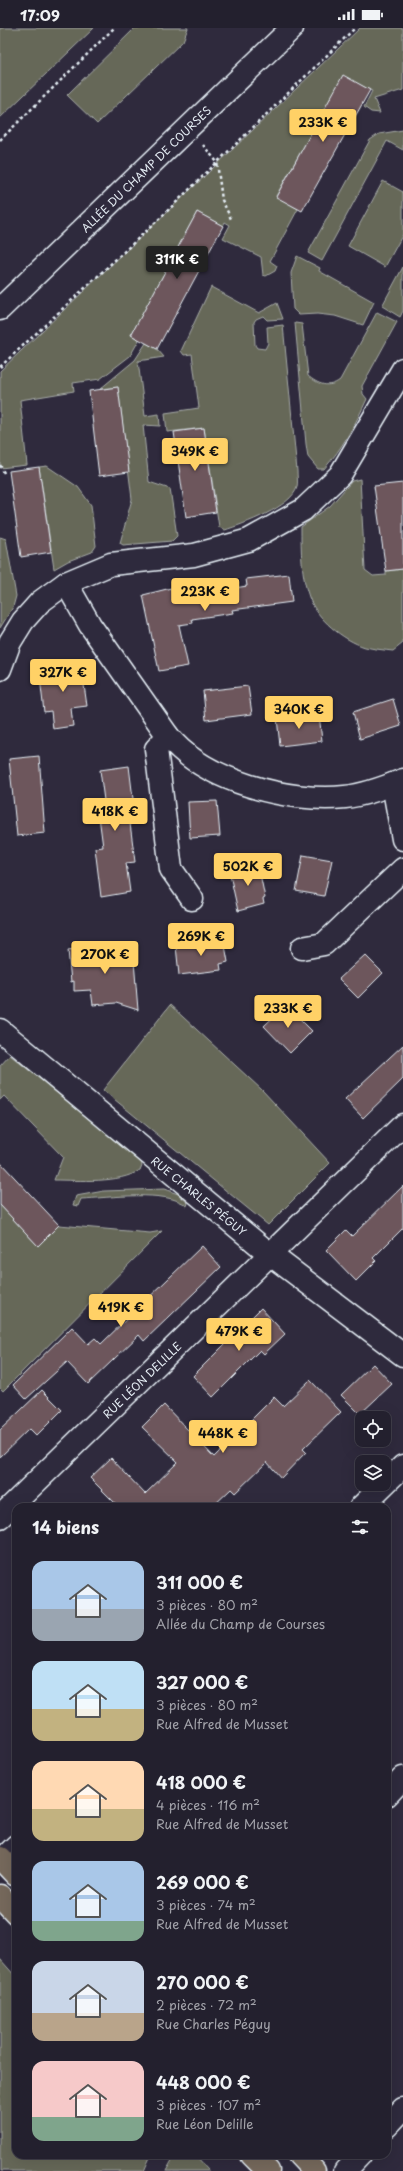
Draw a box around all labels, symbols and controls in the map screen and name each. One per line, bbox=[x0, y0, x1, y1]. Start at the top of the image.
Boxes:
text: 17:09 bbox=[20, 3, 60, 26]
street label: ALLÉE DU CHAMP DE COURSES bbox=[77, 102, 215, 236]
pin: 233K € bbox=[290, 109, 356, 143]
text: 233K € bbox=[298, 112, 348, 131]
pin: 311K € bbox=[144, 246, 210, 280]
text: 311K € bbox=[155, 249, 199, 268]
pin: 349K € bbox=[162, 438, 228, 472]
text: 349K € bbox=[171, 441, 219, 460]
pin: 223K € bbox=[172, 578, 238, 612]
text: 223K € bbox=[180, 581, 230, 600]
pin: 327K € bbox=[30, 659, 96, 693]
text: 327K € bbox=[39, 662, 87, 681]
pin: 340K € bbox=[266, 696, 332, 730]
text: 340K € bbox=[274, 699, 324, 718]
pin: 418K € bbox=[82, 798, 148, 832]
text: 418K € bbox=[92, 801, 138, 820]
pin: 502K € bbox=[215, 853, 281, 887]
text: 502K € bbox=[223, 856, 273, 875]
pin: 269K € bbox=[168, 923, 234, 957]
text: 269K € bbox=[177, 926, 225, 945]
pin: 270K € bbox=[72, 941, 138, 975]
text: 270K € bbox=[80, 944, 130, 963]
pin: 233K € bbox=[255, 995, 321, 1029]
text: 233K € bbox=[263, 998, 313, 1017]
street label: RUE CHARLES PÉGUY bbox=[148, 1152, 250, 1240]
pin: 419K € bbox=[88, 1294, 154, 1328]
text: 419K € bbox=[98, 1297, 144, 1316]
pin: 479K € bbox=[206, 1318, 272, 1352]
text: 479K € bbox=[215, 1321, 263, 1340]
street label: RUE LÉON DELILLE bbox=[99, 1338, 185, 1422]
map controls bbox=[355, 1411, 391, 1491]
button: locate bbox=[355, 1411, 391, 1447]
pin: 448K € bbox=[190, 1420, 256, 1454]
text: 448K € bbox=[198, 1423, 248, 1442]
button: layers bbox=[355, 1455, 391, 1491]
text: 14 biens bbox=[32, 1514, 99, 1540]
icon: filters bbox=[349, 1516, 371, 1538]
text: 311 000 € bbox=[156, 1569, 243, 1595]
icon: home bbox=[64, 1577, 112, 1625]
text: 3 pièces · 80 m² bbox=[156, 1595, 258, 1614]
text: Allée du Champ de Courses bbox=[156, 1614, 325, 1633]
text: 327 000 € bbox=[156, 1669, 248, 1695]
icon: home bbox=[64, 1677, 112, 1725]
text: 3 pièces · 80 m² bbox=[156, 1695, 258, 1714]
text: Rue Alfred de Musset bbox=[156, 1714, 288, 1733]
text: 418 000 € bbox=[156, 1769, 246, 1795]
icon: home bbox=[64, 1777, 112, 1825]
text: 4 pièces · 116 m² bbox=[156, 1795, 260, 1814]
text: Rue Alfred de Musset bbox=[156, 1814, 288, 1833]
text: 269 000 € bbox=[156, 1869, 249, 1895]
icon: home bbox=[64, 1877, 112, 1925]
text: 3 pièces · 74 m² bbox=[156, 1895, 256, 1914]
text: Rue Alfred de Musset bbox=[156, 1914, 288, 1933]
text: 270 000 € bbox=[156, 1969, 249, 1995]
icon: home bbox=[64, 1977, 112, 2025]
text: 2 pièces · 72 m² bbox=[156, 1995, 257, 2014]
text: Rue Charles Péguy bbox=[156, 2014, 270, 2033]
text: 448 000 € bbox=[156, 2069, 251, 2095]
icon: home bbox=[64, 2077, 112, 2125]
text: 3 pièces · 107 m² bbox=[156, 2095, 261, 2114]
text: Rue Léon Delille bbox=[156, 2114, 254, 2133]

